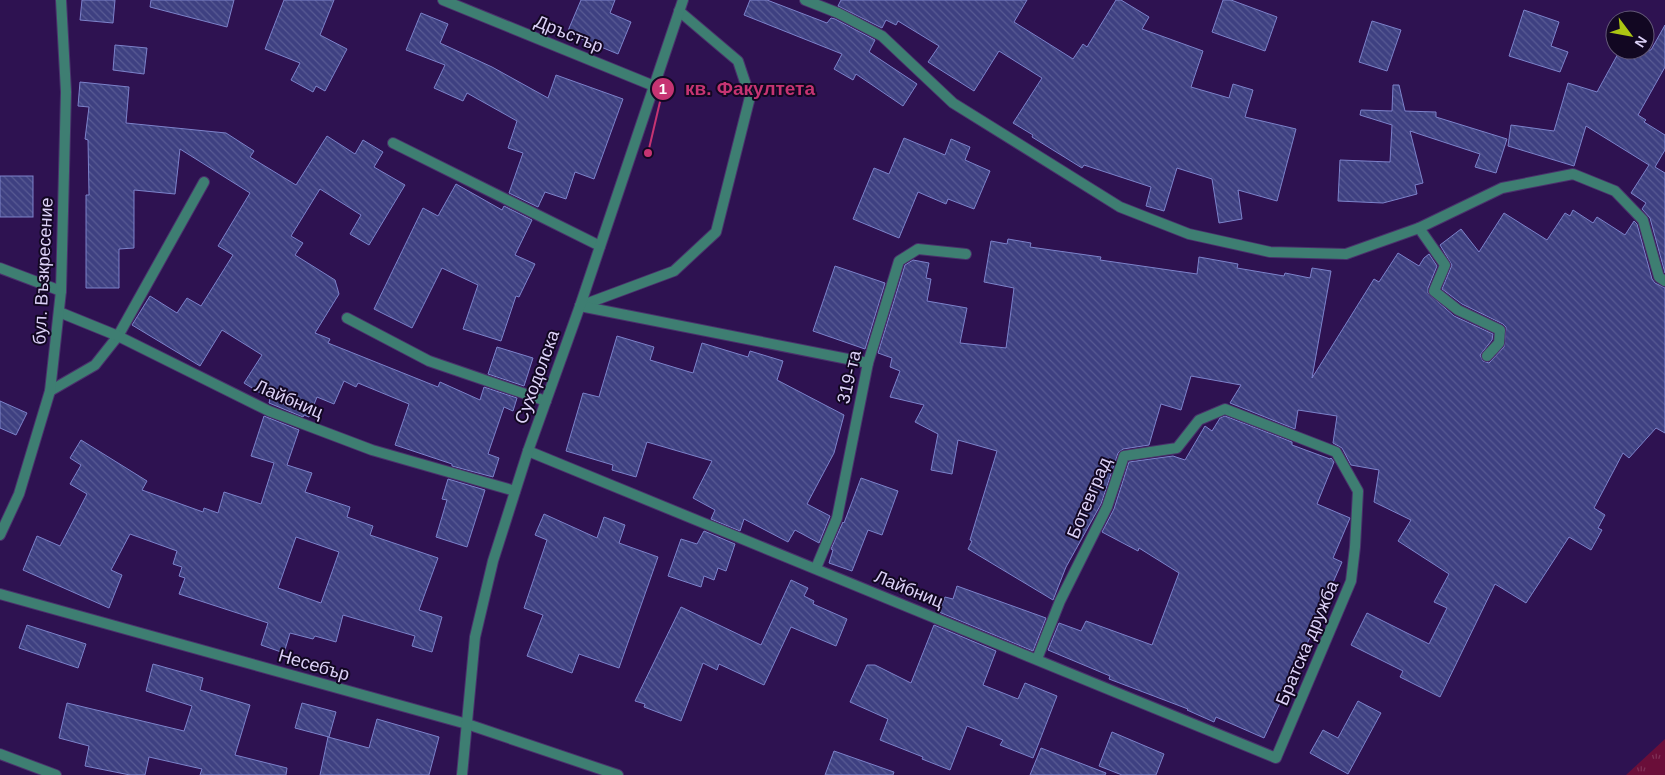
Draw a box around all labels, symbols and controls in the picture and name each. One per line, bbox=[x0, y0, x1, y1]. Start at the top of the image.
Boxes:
north arrow bbox=[1605, 10, 1655, 60]
street label: Дръстър bbox=[532, 11, 606, 57]
text: N bbox=[1632, 33, 1650, 50]
callout: кв. Факултета bbox=[650, 72, 825, 106]
text: кв. Факултета bbox=[685, 78, 815, 99]
text: 1 bbox=[659, 80, 667, 97]
street label: бул. Възкресение bbox=[29, 197, 57, 345]
street label: Суходолска bbox=[511, 326, 564, 427]
street label: 319-та bbox=[833, 347, 865, 406]
street label: Лайбниц bbox=[252, 376, 326, 422]
street label: Ботевград bbox=[1063, 454, 1115, 542]
street label: Лайбниц bbox=[872, 566, 946, 612]
street label: Братска дружба bbox=[1272, 577, 1343, 708]
street label: Несебър bbox=[276, 645, 352, 685]

